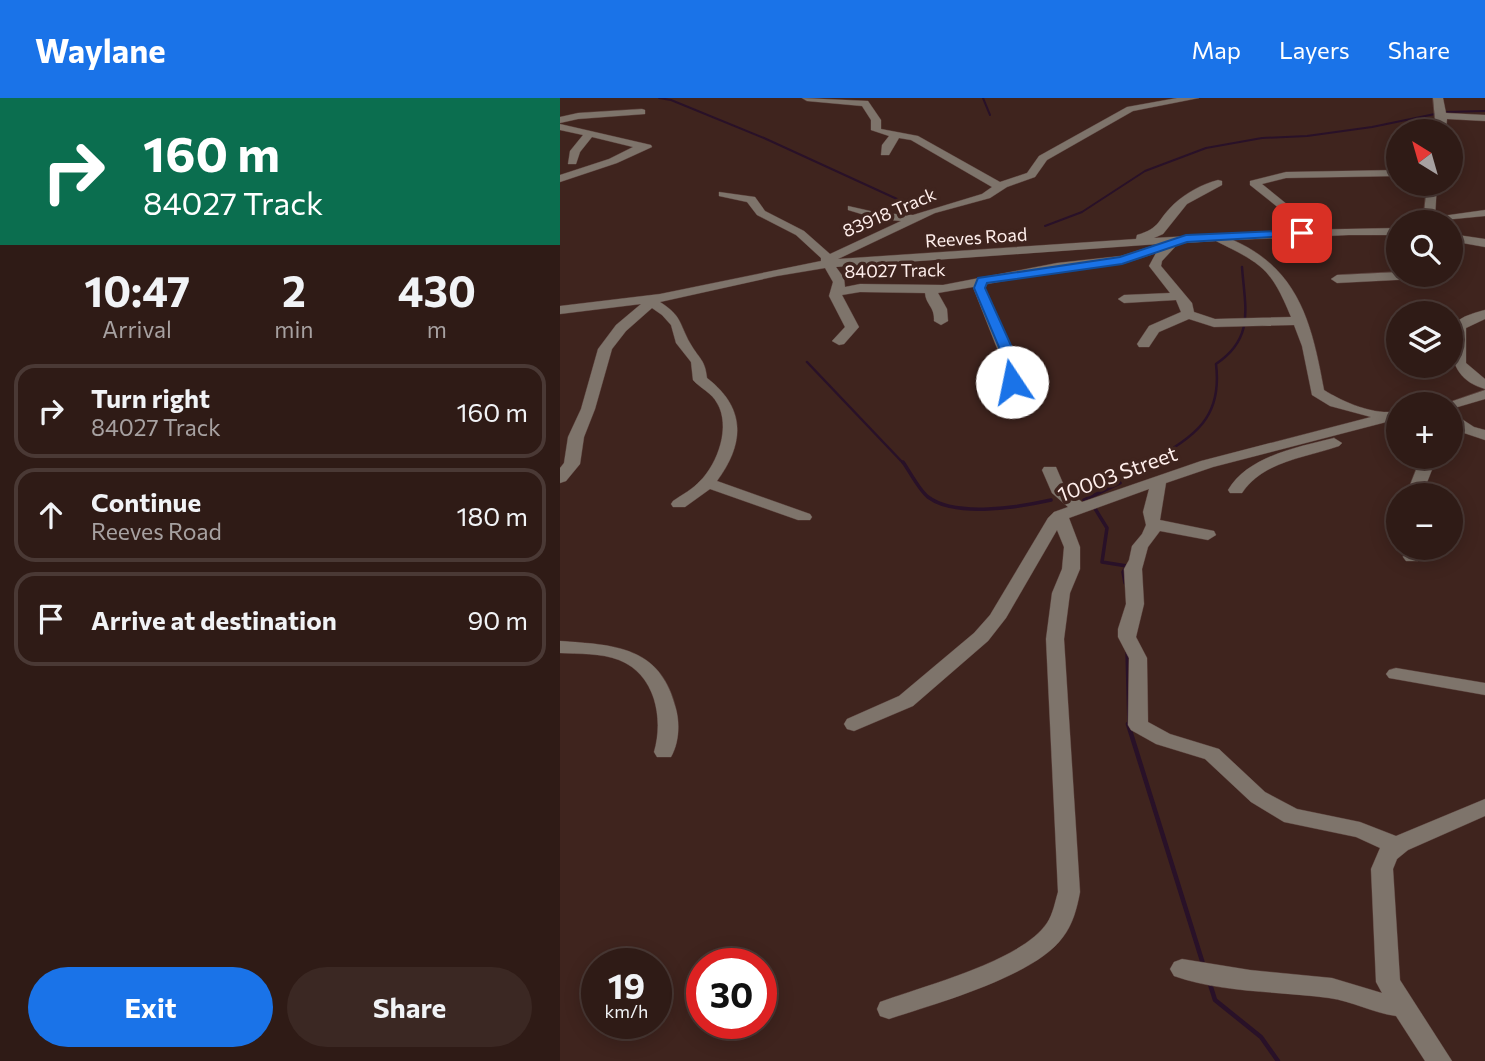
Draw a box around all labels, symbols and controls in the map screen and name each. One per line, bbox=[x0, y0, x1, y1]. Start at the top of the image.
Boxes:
text: Waylane bbox=[35, 29, 166, 70]
text: Map bbox=[1192, 35, 1241, 64]
text: Layers bbox=[1279, 35, 1350, 64]
text: Share bbox=[1388, 35, 1450, 64]
north arrow bbox=[1386, 119, 1463, 196]
map controls bbox=[1386, 119, 1463, 560]
text: 160 m bbox=[143, 122, 280, 182]
icon: right bbox=[28, 126, 119, 217]
text: 84027 Track bbox=[143, 182, 323, 222]
street label: 83918 Track bbox=[839, 182, 939, 242]
pin bbox=[1272, 203, 1332, 263]
button: search bbox=[1386, 210, 1463, 287]
icon: arrive bbox=[1283, 214, 1321, 252]
street label: Reeves Road bbox=[924, 222, 1028, 252]
street label: 84027 Track bbox=[844, 258, 946, 282]
text: 10:47 bbox=[84, 264, 190, 316]
text: 2 bbox=[282, 264, 306, 316]
text: 430 bbox=[398, 264, 476, 316]
button: layers bbox=[1386, 301, 1463, 378]
text: Arrival bbox=[102, 315, 172, 343]
text: min bbox=[274, 315, 314, 343]
text: m bbox=[427, 315, 447, 343]
position arrow bbox=[975, 345, 1049, 419]
text: Turn right bbox=[91, 382, 210, 413]
icon: right bbox=[32, 392, 70, 430]
button: + bbox=[1386, 392, 1463, 469]
text: 160 m bbox=[456, 396, 528, 427]
text: 84027 Track bbox=[91, 413, 221, 441]
street label: 10003 Street bbox=[1054, 440, 1180, 506]
button: − bbox=[1386, 483, 1463, 560]
text: Continue bbox=[91, 486, 201, 517]
icon: ahead bbox=[32, 496, 70, 534]
text: 180 m bbox=[456, 500, 528, 531]
text: Reeves Road bbox=[91, 517, 222, 545]
icon: arrive bbox=[32, 600, 70, 638]
text: Arrive at destination bbox=[91, 604, 337, 635]
text: 90 m bbox=[468, 604, 528, 635]
speed limit sign: 30 bbox=[686, 948, 777, 1039]
text: 19 bbox=[608, 963, 645, 1006]
button: Exit bbox=[28, 967, 273, 1047]
button: Share bbox=[287, 967, 532, 1047]
text: km/h bbox=[605, 1000, 648, 1022]

